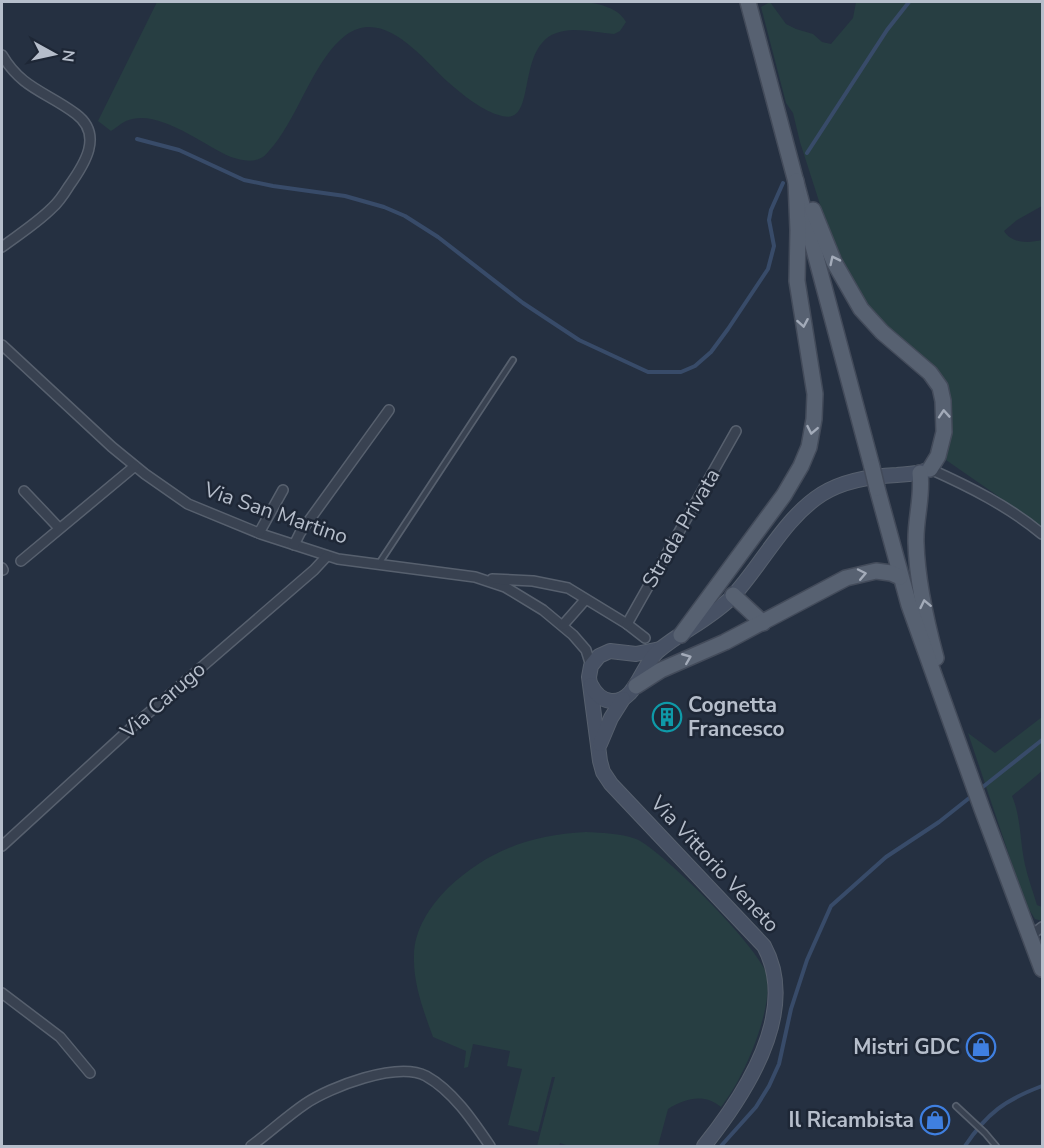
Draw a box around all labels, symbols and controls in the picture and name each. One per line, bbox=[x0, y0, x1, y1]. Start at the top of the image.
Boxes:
north arrow bbox=[24, 24, 84, 84]
text: N bbox=[56, 48, 80, 63]
one-way arrow bbox=[829, 256, 841, 267]
one-way arrow bbox=[797, 318, 809, 327]
one-way arrow bbox=[937, 409, 950, 418]
one-way arrow bbox=[806, 425, 819, 435]
street label: Strada Privata bbox=[636, 463, 726, 593]
street label: Via San Martino bbox=[199, 475, 352, 551]
one-way arrow bbox=[857, 568, 867, 581]
one-way arrow bbox=[919, 599, 932, 609]
one-way arrow bbox=[680, 653, 691, 665]
street label: Via Carugo bbox=[114, 655, 211, 745]
place label: Cognetta Francesco bbox=[688, 691, 785, 743]
building icon: Cognetta Francesco bbox=[651, 701, 683, 733]
street label: Via Vittorio Veneto bbox=[644, 789, 786, 938]
shop icon: Mistri GDC bbox=[965, 1031, 997, 1063]
place label: Mistri GDC bbox=[853, 1033, 960, 1061]
shop icon: Il Ricambista bbox=[919, 1104, 951, 1136]
place label: Il Ricambista bbox=[789, 1106, 914, 1134]

